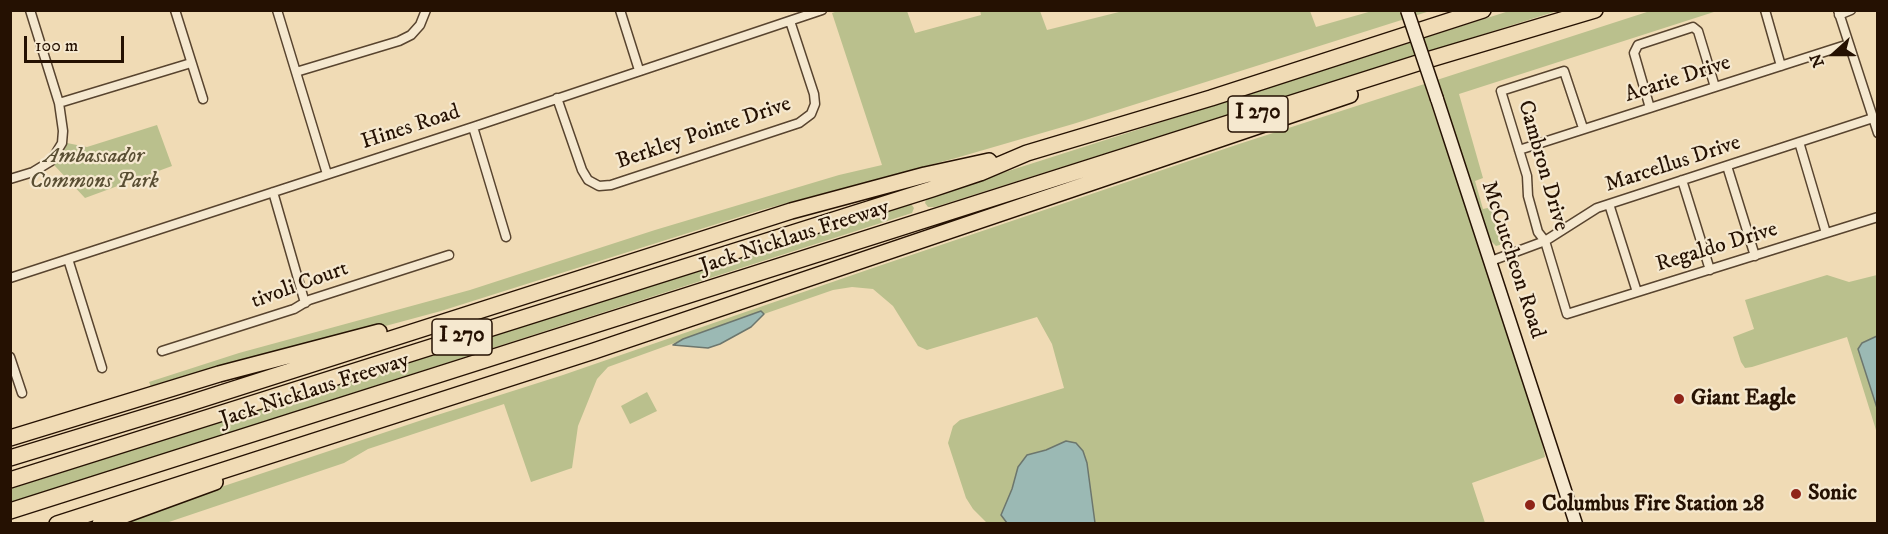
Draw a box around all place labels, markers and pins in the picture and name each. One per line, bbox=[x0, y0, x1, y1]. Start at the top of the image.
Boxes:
place label: Giant Eagle bbox=[1691, 386, 1796, 412]
marker: Giant Eagle bbox=[1672, 392, 1686, 406]
place label: Sonic bbox=[1808, 481, 1857, 507]
marker: Sonic bbox=[1789, 487, 1803, 501]
place label: Columbus Fire Station 28 bbox=[1542, 492, 1764, 518]
marker: Columbus Fire Station 28 bbox=[1523, 498, 1537, 512]

